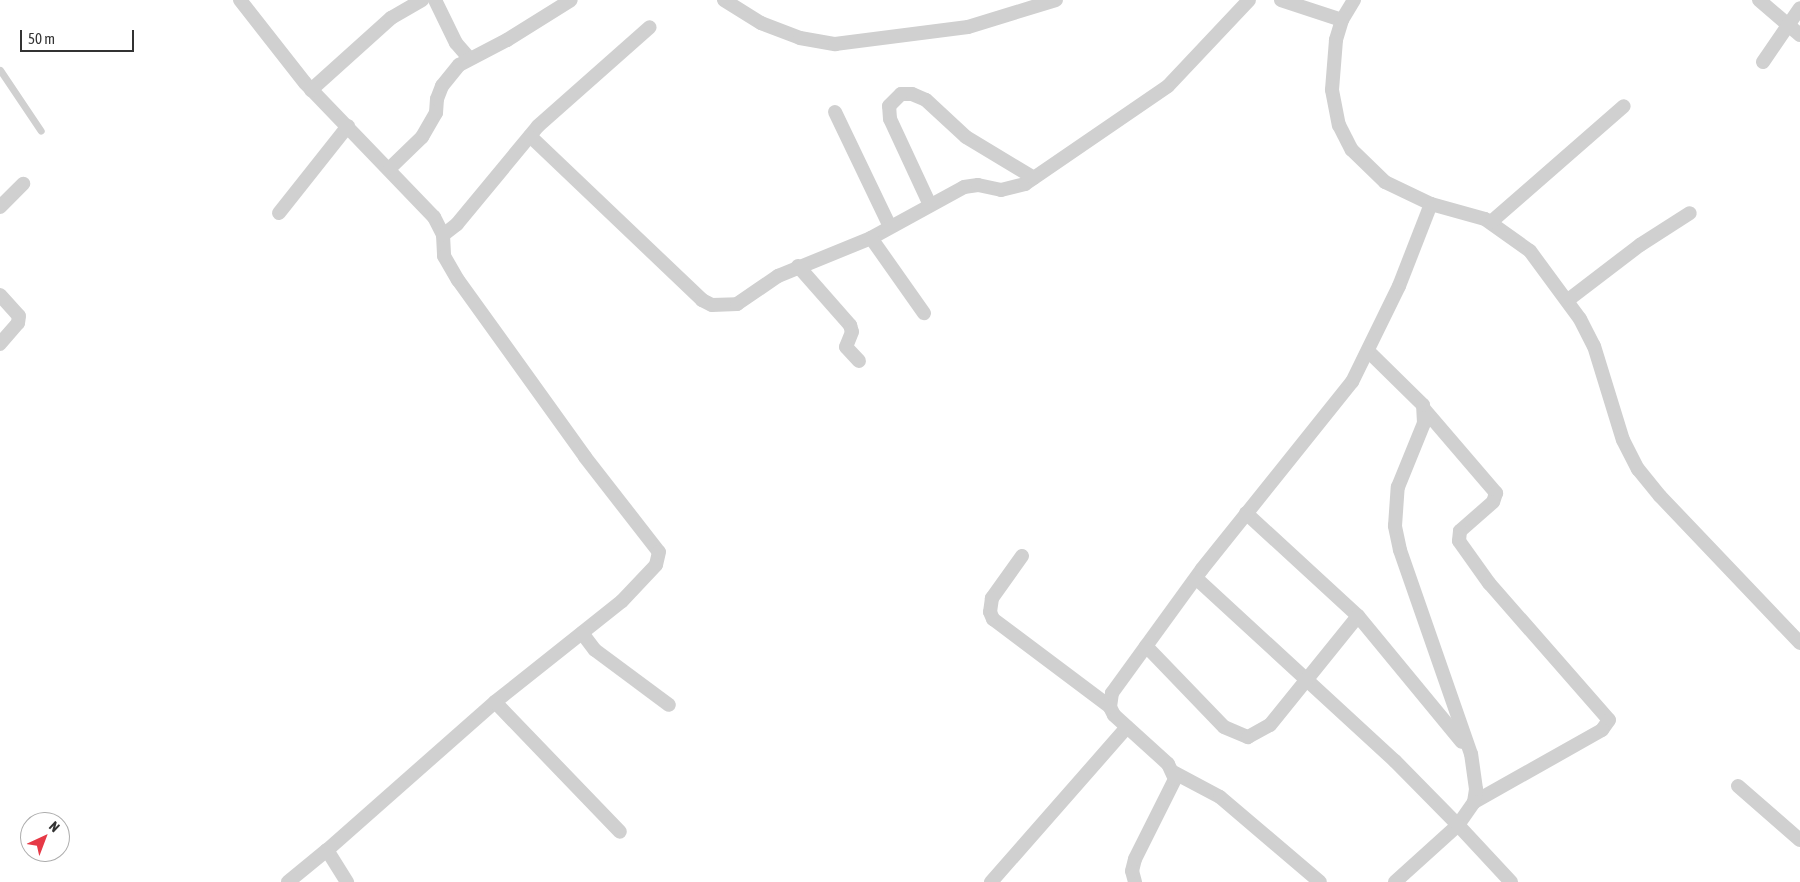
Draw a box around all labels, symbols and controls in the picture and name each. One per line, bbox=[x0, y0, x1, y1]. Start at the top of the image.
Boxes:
scale bar bbox=[22, 20, 136, 52]
text: 50 m bbox=[28, 30, 55, 47]
north arrow bbox=[20, 812, 70, 862]
text: N bbox=[46, 818, 63, 835]

